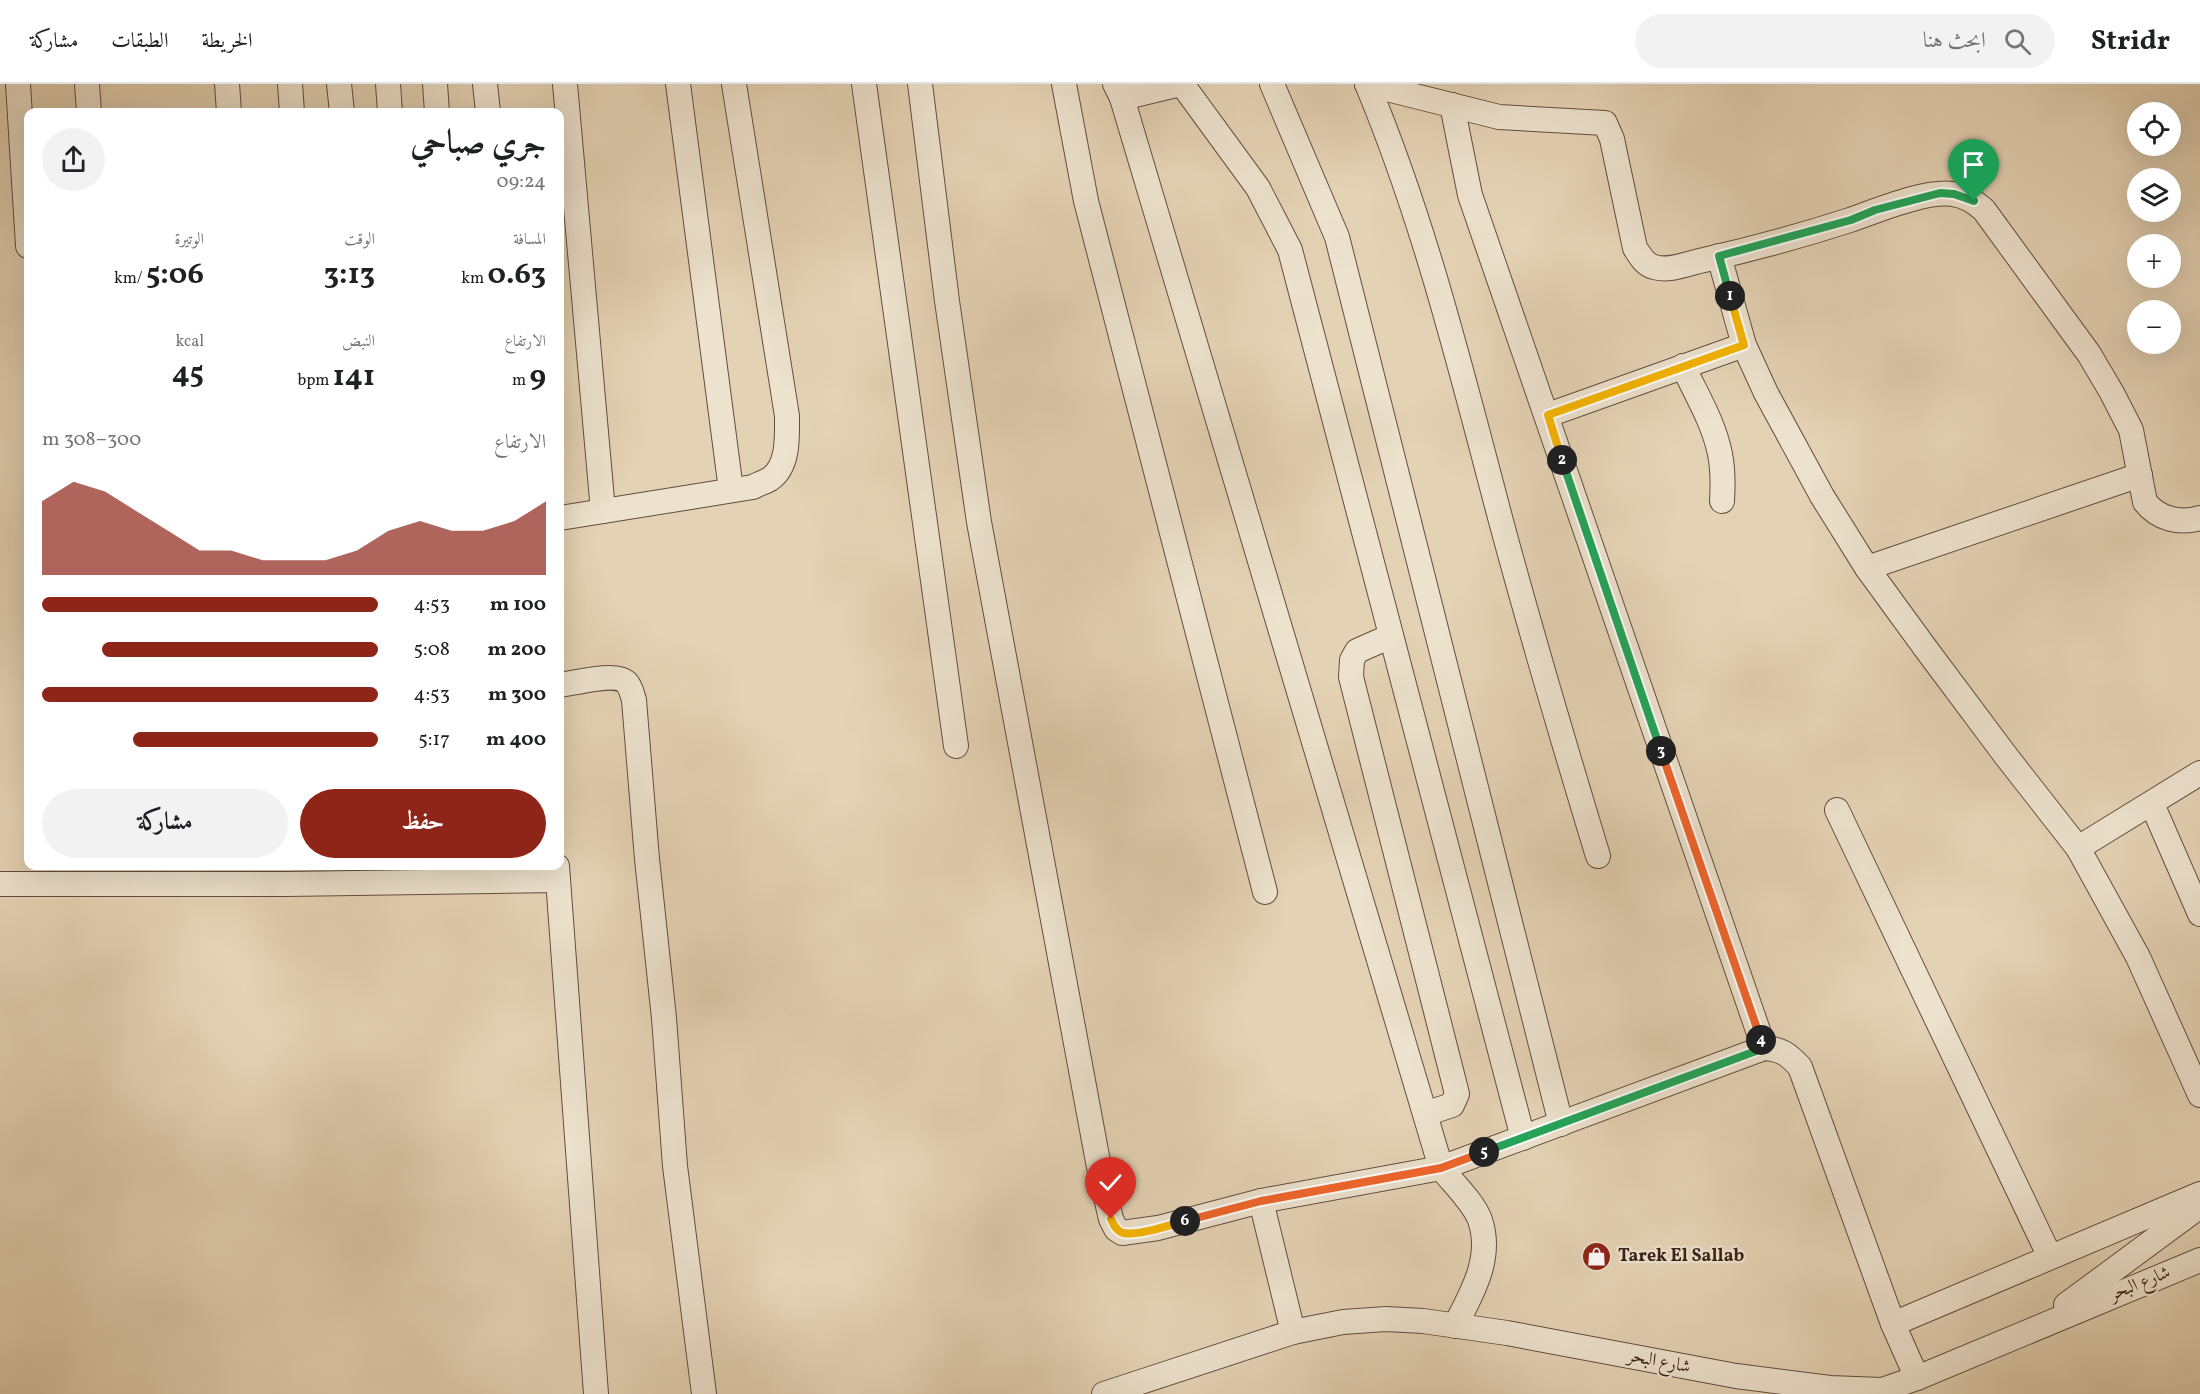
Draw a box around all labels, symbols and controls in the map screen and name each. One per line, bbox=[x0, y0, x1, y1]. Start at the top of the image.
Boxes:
search box bbox=[1635, 14, 2055, 68]
text: Stridr bbox=[2091, 22, 2170, 61]
icon: search bbox=[2001, 25, 2034, 58]
text: ابحث هنا bbox=[1923, 26, 1986, 57]
text: مشاركة bbox=[30, 27, 78, 56]
text: الطبقات bbox=[111, 27, 168, 56]
text: الخريطة bbox=[201, 27, 253, 56]
map controls bbox=[2127, 102, 2181, 354]
button: locate bbox=[2127, 102, 2181, 156]
text: جري صباحي bbox=[411, 122, 546, 168]
button: share bbox=[42, 128, 105, 191]
pin bbox=[1948, 139, 1999, 201]
icon: arrive bbox=[1957, 148, 1990, 181]
text: 09:24 bbox=[497, 168, 546, 196]
button: layers bbox=[2127, 168, 2181, 222]
text: الوتيرة bbox=[174, 229, 204, 251]
text: الوقت bbox=[344, 229, 375, 251]
text: المسافة bbox=[513, 229, 546, 251]
button: + bbox=[2127, 234, 2181, 288]
text: 5:06 bbox=[146, 254, 204, 296]
text: 3:13 bbox=[324, 254, 375, 296]
text: 0.63 bbox=[487, 254, 546, 296]
text: /km bbox=[114, 268, 146, 290]
text: km bbox=[461, 268, 487, 290]
pin: 1 bbox=[1715, 281, 1745, 311]
text: 1 bbox=[1727, 285, 1733, 307]
button: − bbox=[2127, 300, 2181, 354]
text: kcal bbox=[176, 331, 204, 353]
text: النبض bbox=[342, 331, 375, 353]
text: الارتفاع bbox=[504, 331, 546, 353]
text: 45 bbox=[172, 353, 204, 395]
text: 141 bbox=[333, 356, 375, 398]
text: 9 bbox=[529, 356, 546, 398]
text: bpm bbox=[297, 370, 333, 392]
text: m bbox=[512, 370, 529, 392]
text: 300–308 m bbox=[42, 426, 141, 454]
text: الارتفاع bbox=[494, 429, 546, 457]
pin: 2 bbox=[1547, 445, 1577, 475]
text: 2 bbox=[1558, 449, 1566, 471]
text: 4:53 bbox=[413, 591, 450, 619]
text: 100 m bbox=[490, 591, 546, 619]
text: 5:08 bbox=[413, 636, 450, 664]
text: 200 m bbox=[488, 636, 546, 664]
text: 4:53 bbox=[413, 681, 450, 709]
text: 300 m bbox=[488, 681, 546, 709]
text: 5:17 bbox=[418, 726, 450, 754]
text: 400 m bbox=[486, 726, 546, 754]
pin: 3 bbox=[1646, 736, 1676, 766]
text: 3 bbox=[1657, 740, 1665, 762]
button: مشاركة bbox=[42, 789, 288, 858]
button: حفظ bbox=[300, 789, 546, 858]
pin: 4 bbox=[1746, 1025, 1776, 1055]
text: 4 bbox=[1756, 1029, 1766, 1051]
pin: 5 bbox=[1469, 1137, 1499, 1167]
text: 5 bbox=[1480, 1141, 1488, 1163]
pin bbox=[1085, 1157, 1136, 1219]
icon: check bbox=[1094, 1166, 1127, 1199]
pin: 6 bbox=[1170, 1206, 1200, 1236]
text: 6 bbox=[1181, 1210, 1189, 1232]
shop icon: Tarek El Sallab bbox=[1581, 1240, 1613, 1272]
place label: Tarek El Sallab bbox=[1618, 1244, 1745, 1269]
street label: شارع البحر bbox=[2104, 1261, 2174, 1309]
street label: شارع البحر bbox=[1623, 1343, 1693, 1381]

